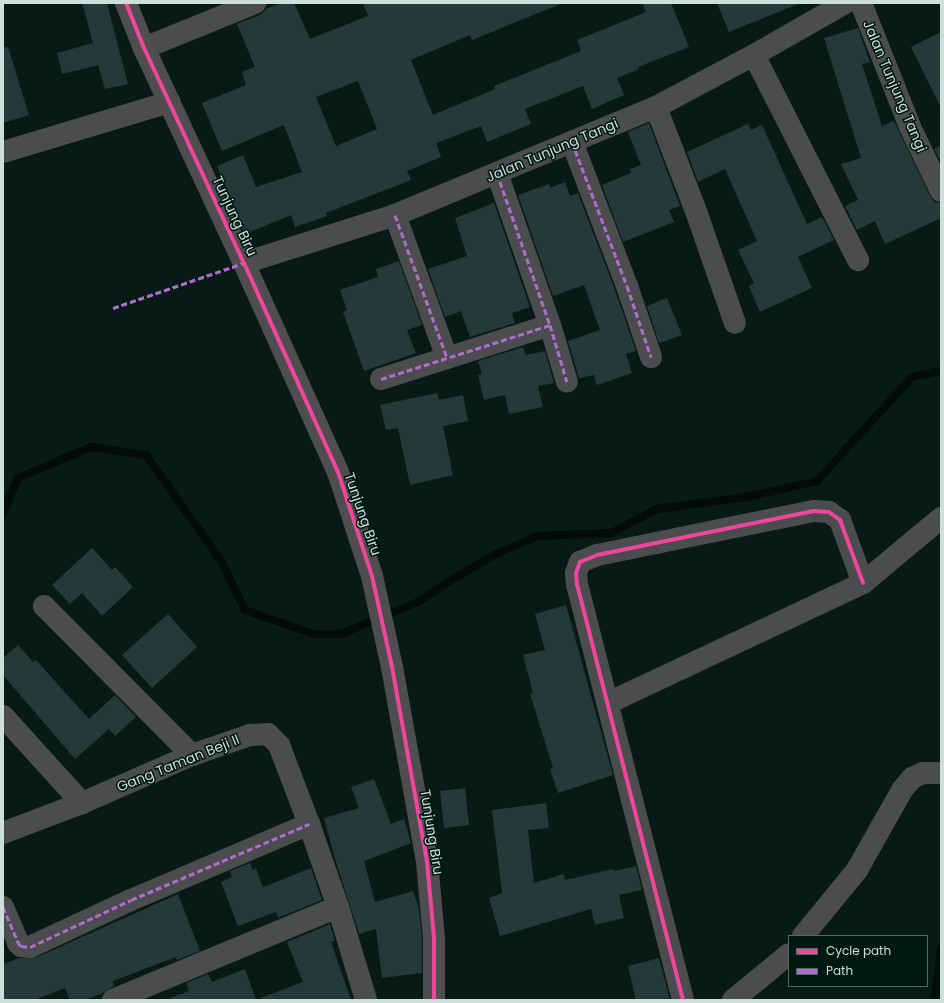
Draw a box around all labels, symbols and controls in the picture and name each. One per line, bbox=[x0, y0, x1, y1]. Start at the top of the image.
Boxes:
street label: Jalan Tunjung Tangi bbox=[860, 18, 930, 154]
street label: Jalan Tunjung Tangi bbox=[484, 115, 620, 185]
street label: Tunjung Biru bbox=[209, 173, 261, 259]
street label: Tunjung Biru bbox=[341, 470, 385, 558]
street label: Gang Taman Beji II bbox=[114, 731, 242, 795]
street label: Tunjung Biru bbox=[417, 788, 447, 876]
legend bbox=[788, 935, 928, 987]
text: Cycle path bbox=[826, 942, 891, 959]
text: Path bbox=[826, 962, 853, 979]

